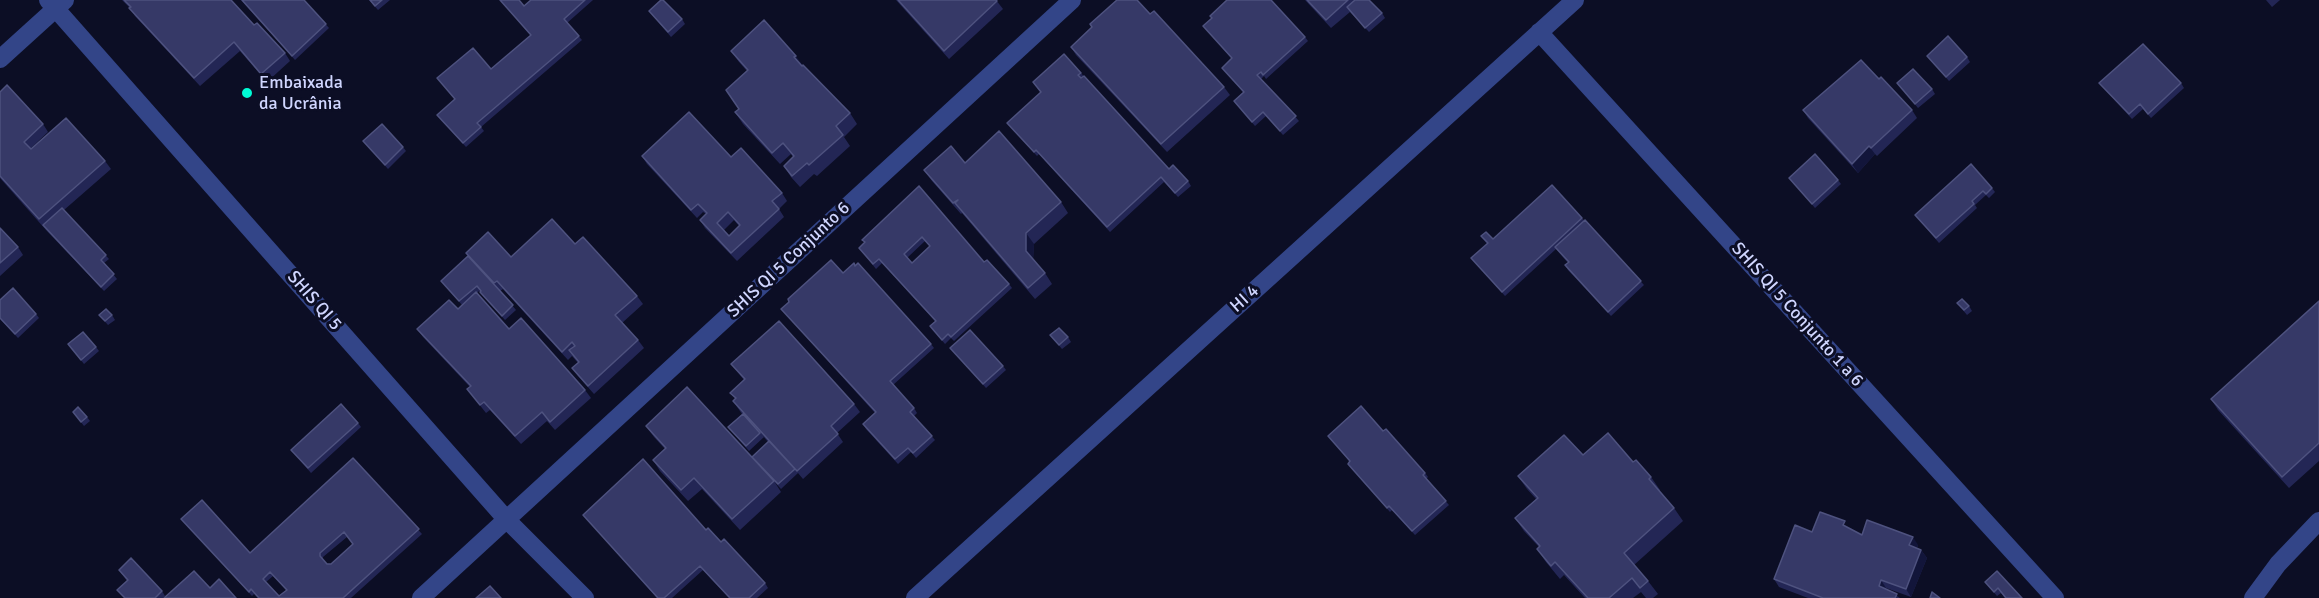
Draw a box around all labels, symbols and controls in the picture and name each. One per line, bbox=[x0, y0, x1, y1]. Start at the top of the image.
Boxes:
place label: Embaixada da Ucrânia bbox=[259, 72, 343, 115]
marker: Embaixada da Ucrânia bbox=[240, 86, 254, 100]
street label: SHIS QI 5 Conjunto 6 bbox=[723, 198, 855, 322]
street label: SHIS QI 5 Conjunto 1 a 6 bbox=[1727, 238, 1867, 392]
street label: SHIS QI 5 bbox=[282, 267, 346, 335]
street label: HI 4 bbox=[1226, 281, 1264, 317]

